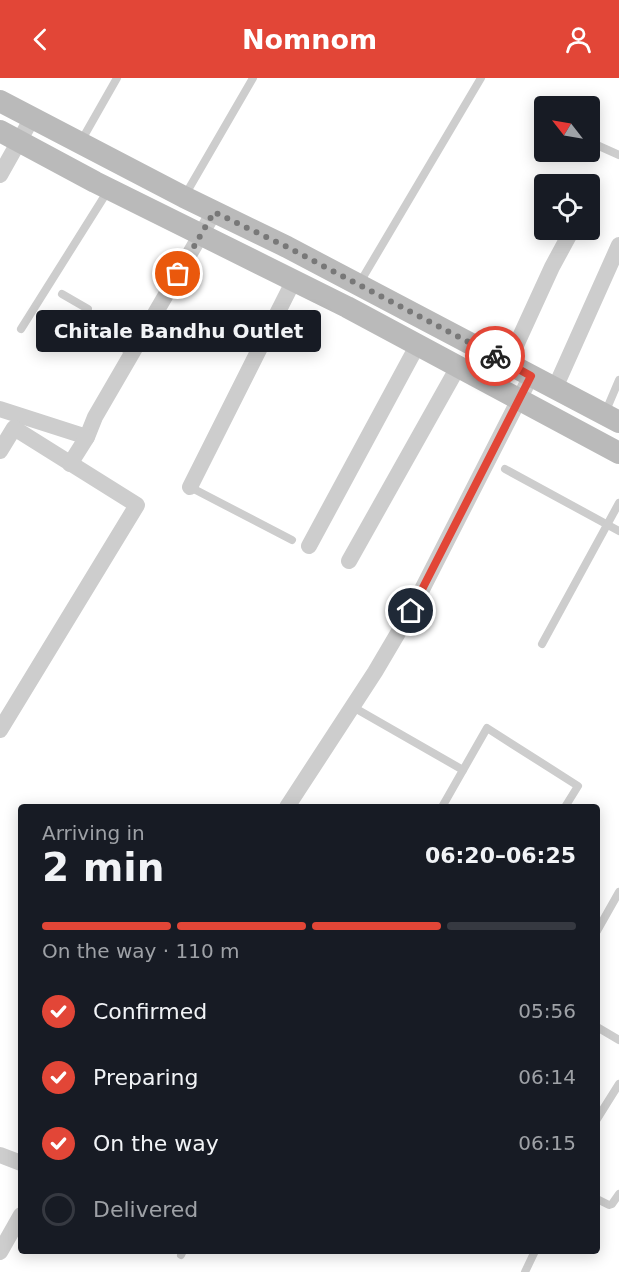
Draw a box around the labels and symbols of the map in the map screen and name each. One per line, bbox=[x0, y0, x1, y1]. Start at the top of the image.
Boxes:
north arrow bbox=[534, 96, 600, 162]
pin bbox=[152, 248, 203, 299]
callout: Chitale Bandhu Outlet bbox=[36, 310, 320, 352]
courier bbox=[465, 326, 525, 386]
pin bbox=[385, 585, 436, 636]

